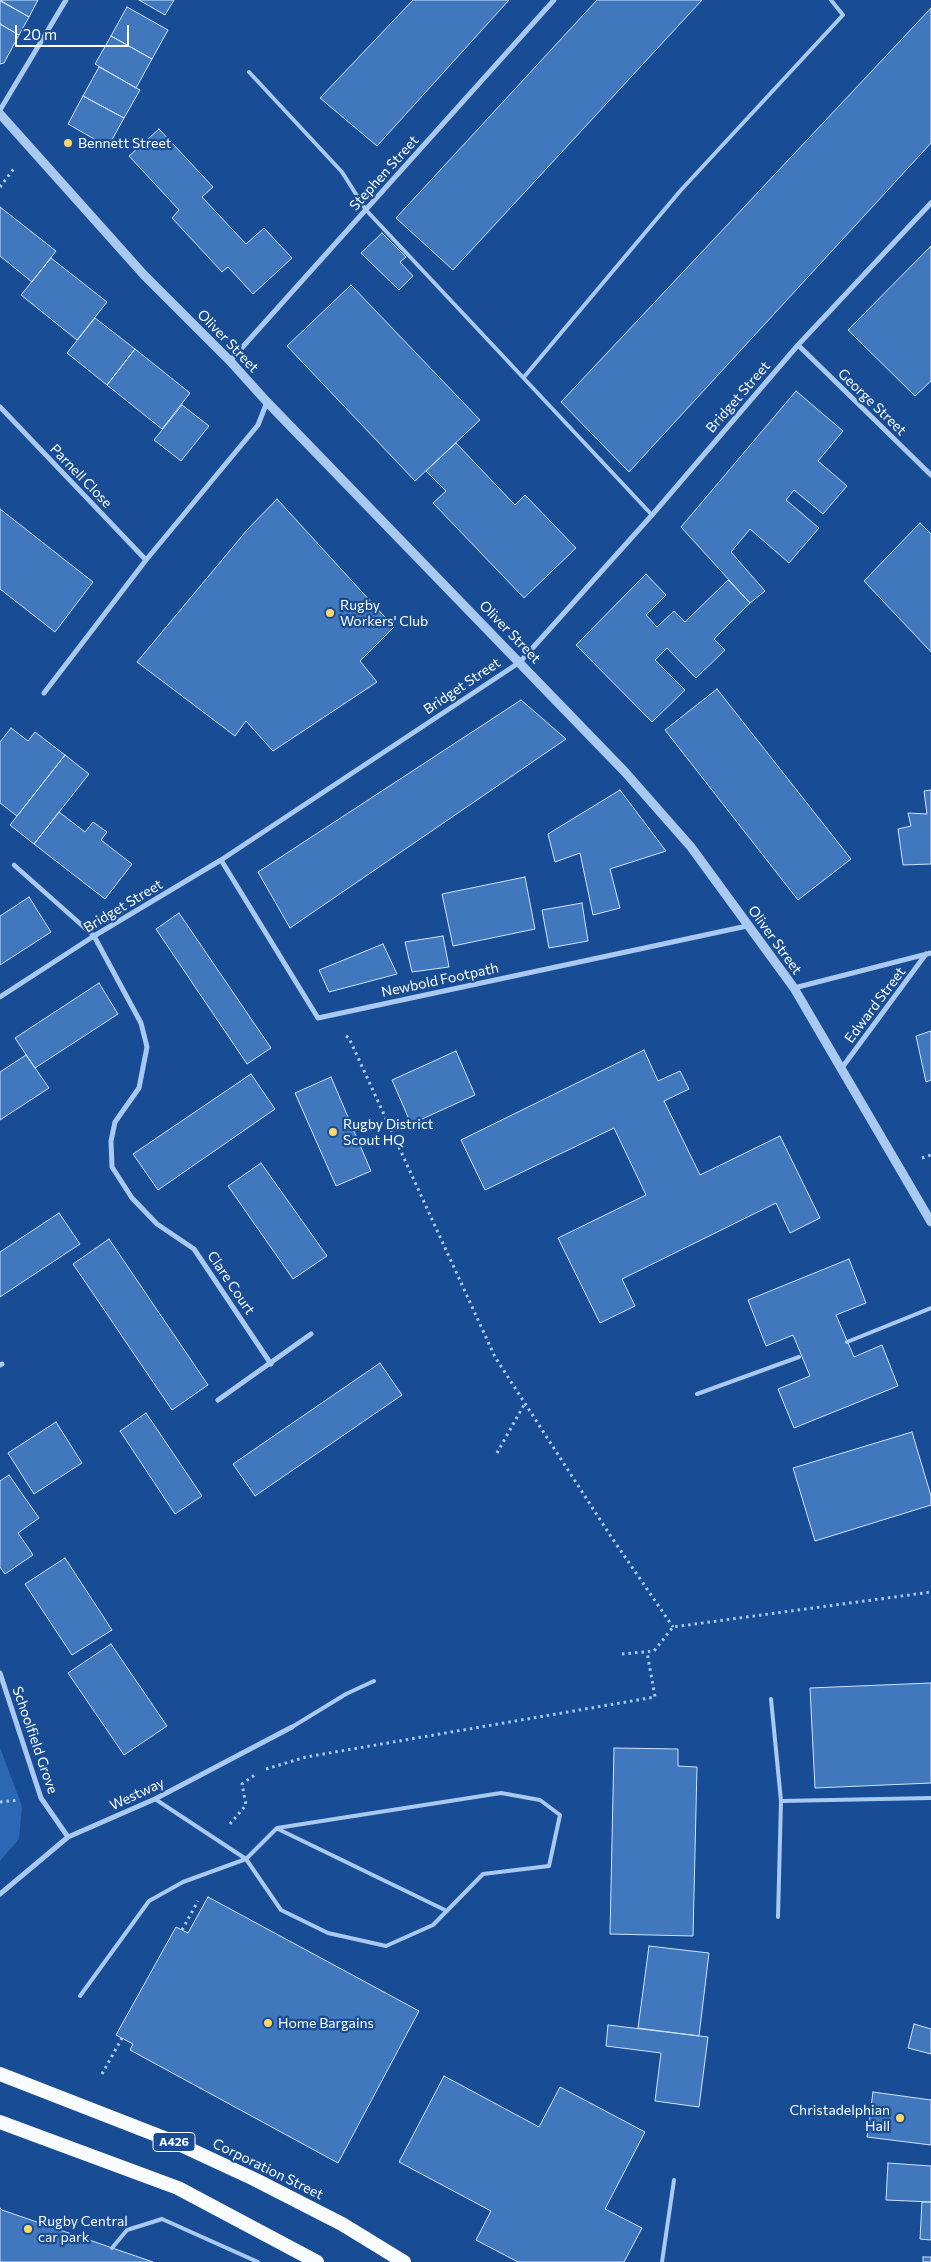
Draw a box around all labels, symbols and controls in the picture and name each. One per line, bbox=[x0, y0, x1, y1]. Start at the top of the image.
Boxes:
scale bar bbox=[18, 15, 131, 47]
text: 20 m bbox=[23, 25, 57, 43]
street label: Stephen Street bbox=[346, 132, 422, 214]
place label: Bennett Street bbox=[78, 135, 171, 151]
marker: Bennett Street bbox=[62, 137, 74, 149]
street label: Oliver Street bbox=[194, 306, 262, 376]
street label: Bridget Street bbox=[702, 358, 774, 436]
street label: George Street bbox=[834, 365, 910, 439]
street label: Parnell Close bbox=[46, 441, 116, 511]
place label: Rugby Workers' Club bbox=[340, 597, 428, 630]
street label: Oliver Street bbox=[476, 597, 544, 667]
marker: Rugby Workers' Club bbox=[324, 607, 336, 619]
street label: Bridget Street bbox=[420, 654, 504, 718]
street label: Bridget Street bbox=[81, 876, 165, 936]
street label: Oliver Street bbox=[744, 902, 806, 978]
street label: Newbold Footpath bbox=[380, 959, 500, 1001]
street label: Edward Street bbox=[841, 964, 909, 1046]
place label: Rugby District Scout HQ bbox=[343, 1116, 434, 1148]
marker: Rugby District Scout HQ bbox=[327, 1126, 339, 1138]
street label: Clare Court bbox=[204, 1248, 258, 1318]
street label: Schoolfield Grove bbox=[9, 1684, 61, 1796]
street label: Westway bbox=[107, 1774, 167, 1814]
place label: Home Bargains bbox=[278, 2015, 374, 2031]
marker: Home Bargains bbox=[262, 2017, 274, 2029]
place label: Christadelphian Hall bbox=[790, 2102, 890, 2134]
marker: Christadelphian Hall bbox=[894, 2112, 906, 2124]
road number: A426 bbox=[153, 2132, 195, 2152]
street label: Corporation Street bbox=[210, 2135, 326, 2203]
place label: Rugby Central car park bbox=[38, 2213, 128, 2246]
marker: Rugby Central car park bbox=[22, 2223, 34, 2235]

